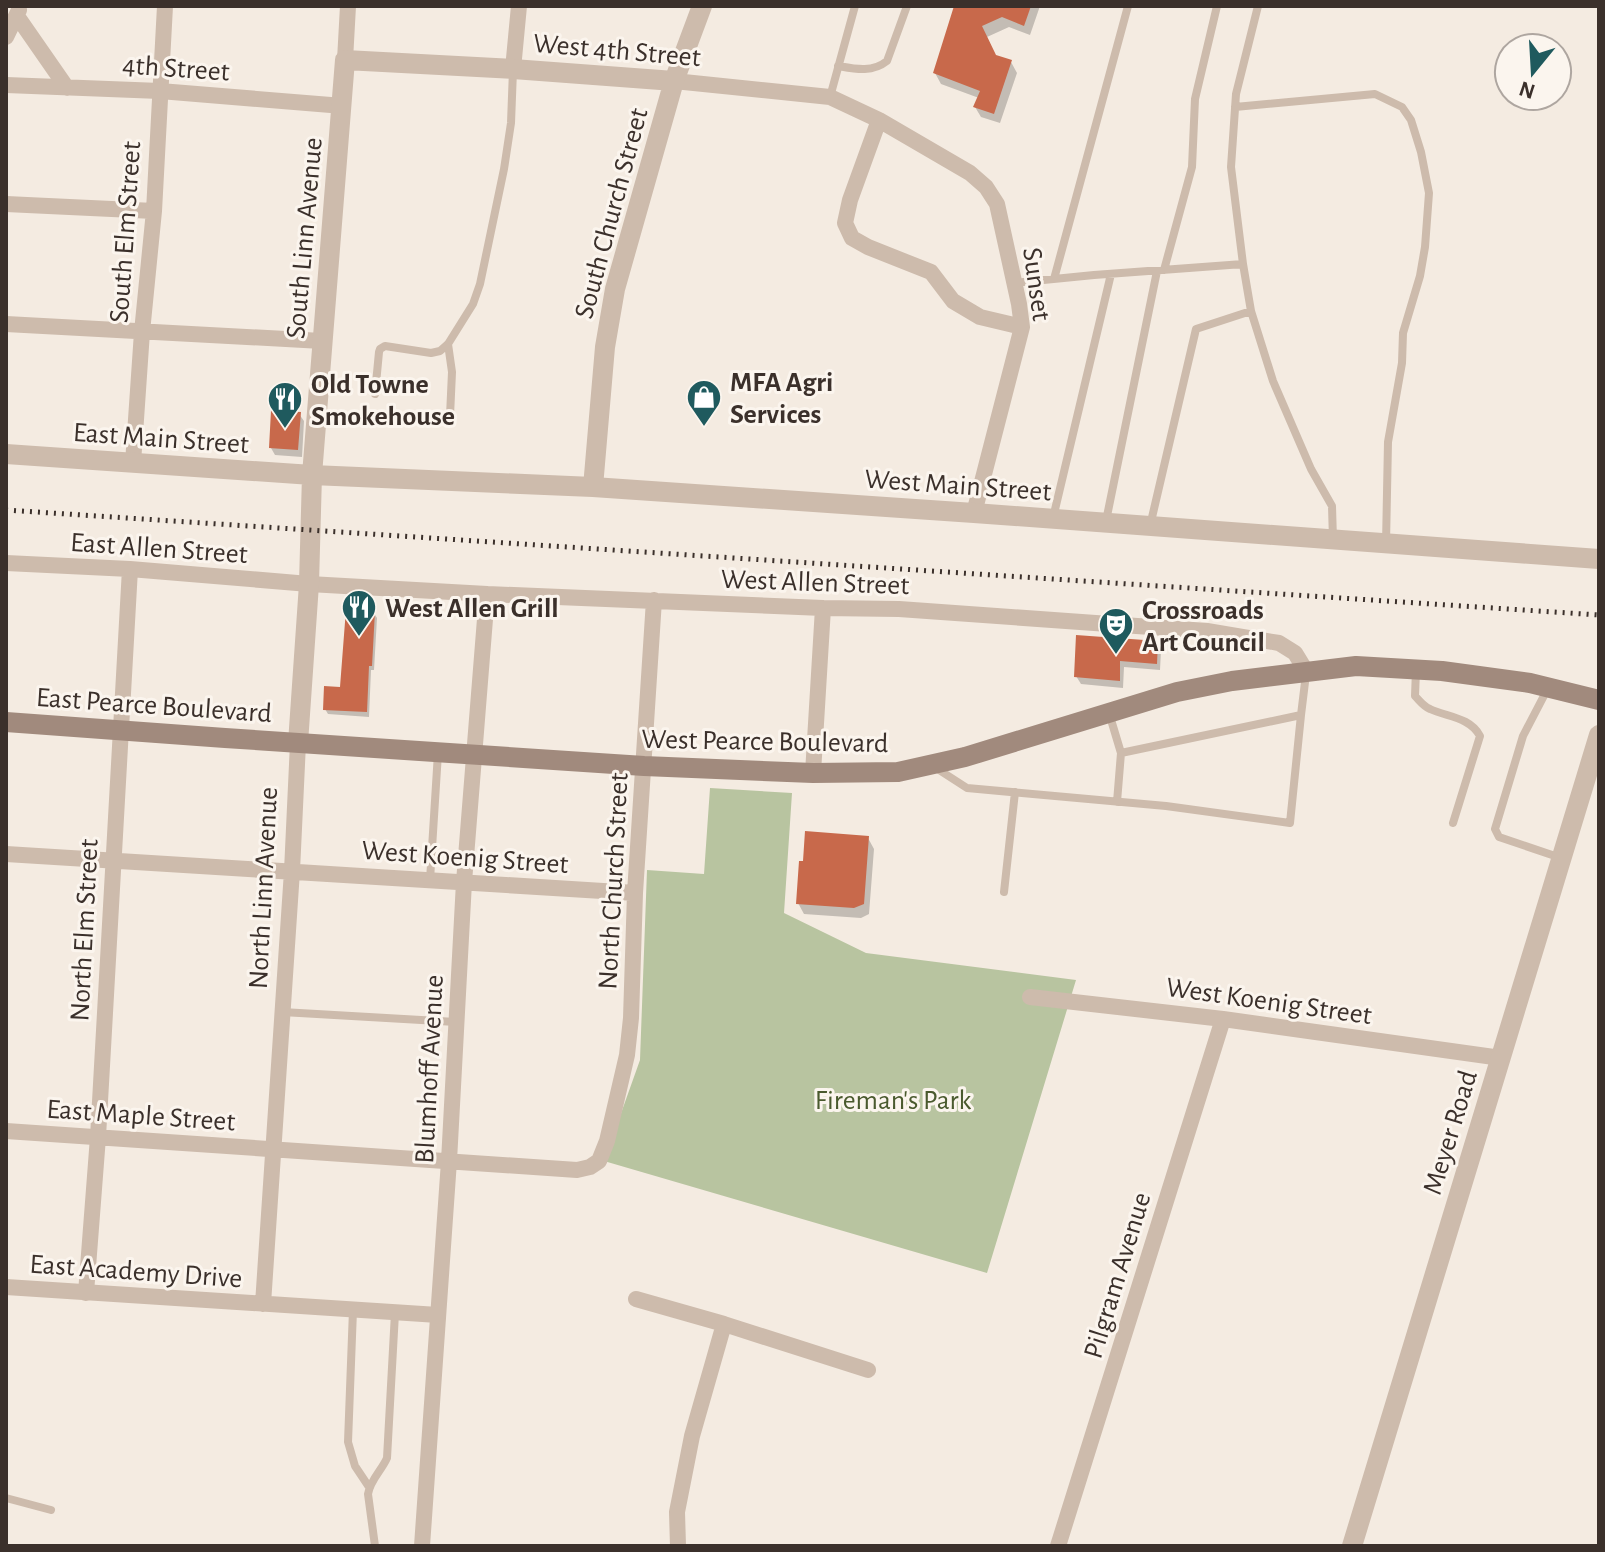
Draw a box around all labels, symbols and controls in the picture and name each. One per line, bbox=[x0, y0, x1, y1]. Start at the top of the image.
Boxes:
street label: West 4th Street bbox=[532, 30, 702, 72]
north arrow bbox=[1493, 32, 1573, 112]
street label: 4th Street bbox=[121, 51, 231, 87]
text: N bbox=[1516, 77, 1538, 103]
street label: South Church Street bbox=[570, 105, 654, 322]
street label: South Linn Avenue bbox=[282, 136, 328, 340]
street label: South Elm Street bbox=[106, 140, 146, 324]
street label: Sunset bbox=[1017, 246, 1055, 323]
place label: MFA Agri Services bbox=[730, 369, 833, 429]
place label: Old Towne Smokehouse bbox=[311, 371, 455, 431]
shop icon: MFA Agri Services bbox=[685, 378, 723, 428]
restaurant icon: Old Towne Smokehouse bbox=[266, 380, 304, 430]
street label: East Main Street bbox=[72, 419, 250, 459]
street label: West Main Street bbox=[864, 466, 1052, 506]
street label: East Allen Street bbox=[69, 529, 249, 569]
street label: West Allen Street bbox=[720, 566, 910, 600]
restaurant icon: West Allen Grill bbox=[340, 588, 378, 638]
place label: West Allen Grill bbox=[385, 595, 559, 623]
place label: Crossroads Art Council bbox=[1142, 597, 1265, 657]
theatre icon: Crossroads Art Council bbox=[1097, 606, 1135, 656]
street label: East Pearce Boulevard bbox=[35, 684, 273, 728]
street label: West Pearce Boulevard bbox=[641, 726, 889, 758]
street label: North Church Street bbox=[594, 772, 634, 990]
street label: North Linn Avenue bbox=[245, 786, 283, 990]
street label: West Koenig Street bbox=[360, 837, 569, 879]
street label: North Elm Street bbox=[66, 838, 104, 1022]
street label: Blumhoff Avenue bbox=[411, 974, 449, 1164]
street label: West Koenig Street bbox=[1164, 974, 1373, 1030]
street label: Meyer Road bbox=[1419, 1067, 1483, 1198]
park label: Fireman's Park bbox=[815, 1087, 971, 1115]
street label: East Maple Street bbox=[46, 1095, 236, 1137]
street label: Pilgram Avenue bbox=[1079, 1189, 1156, 1362]
street label: East Academy Drive bbox=[29, 1251, 243, 1293]

